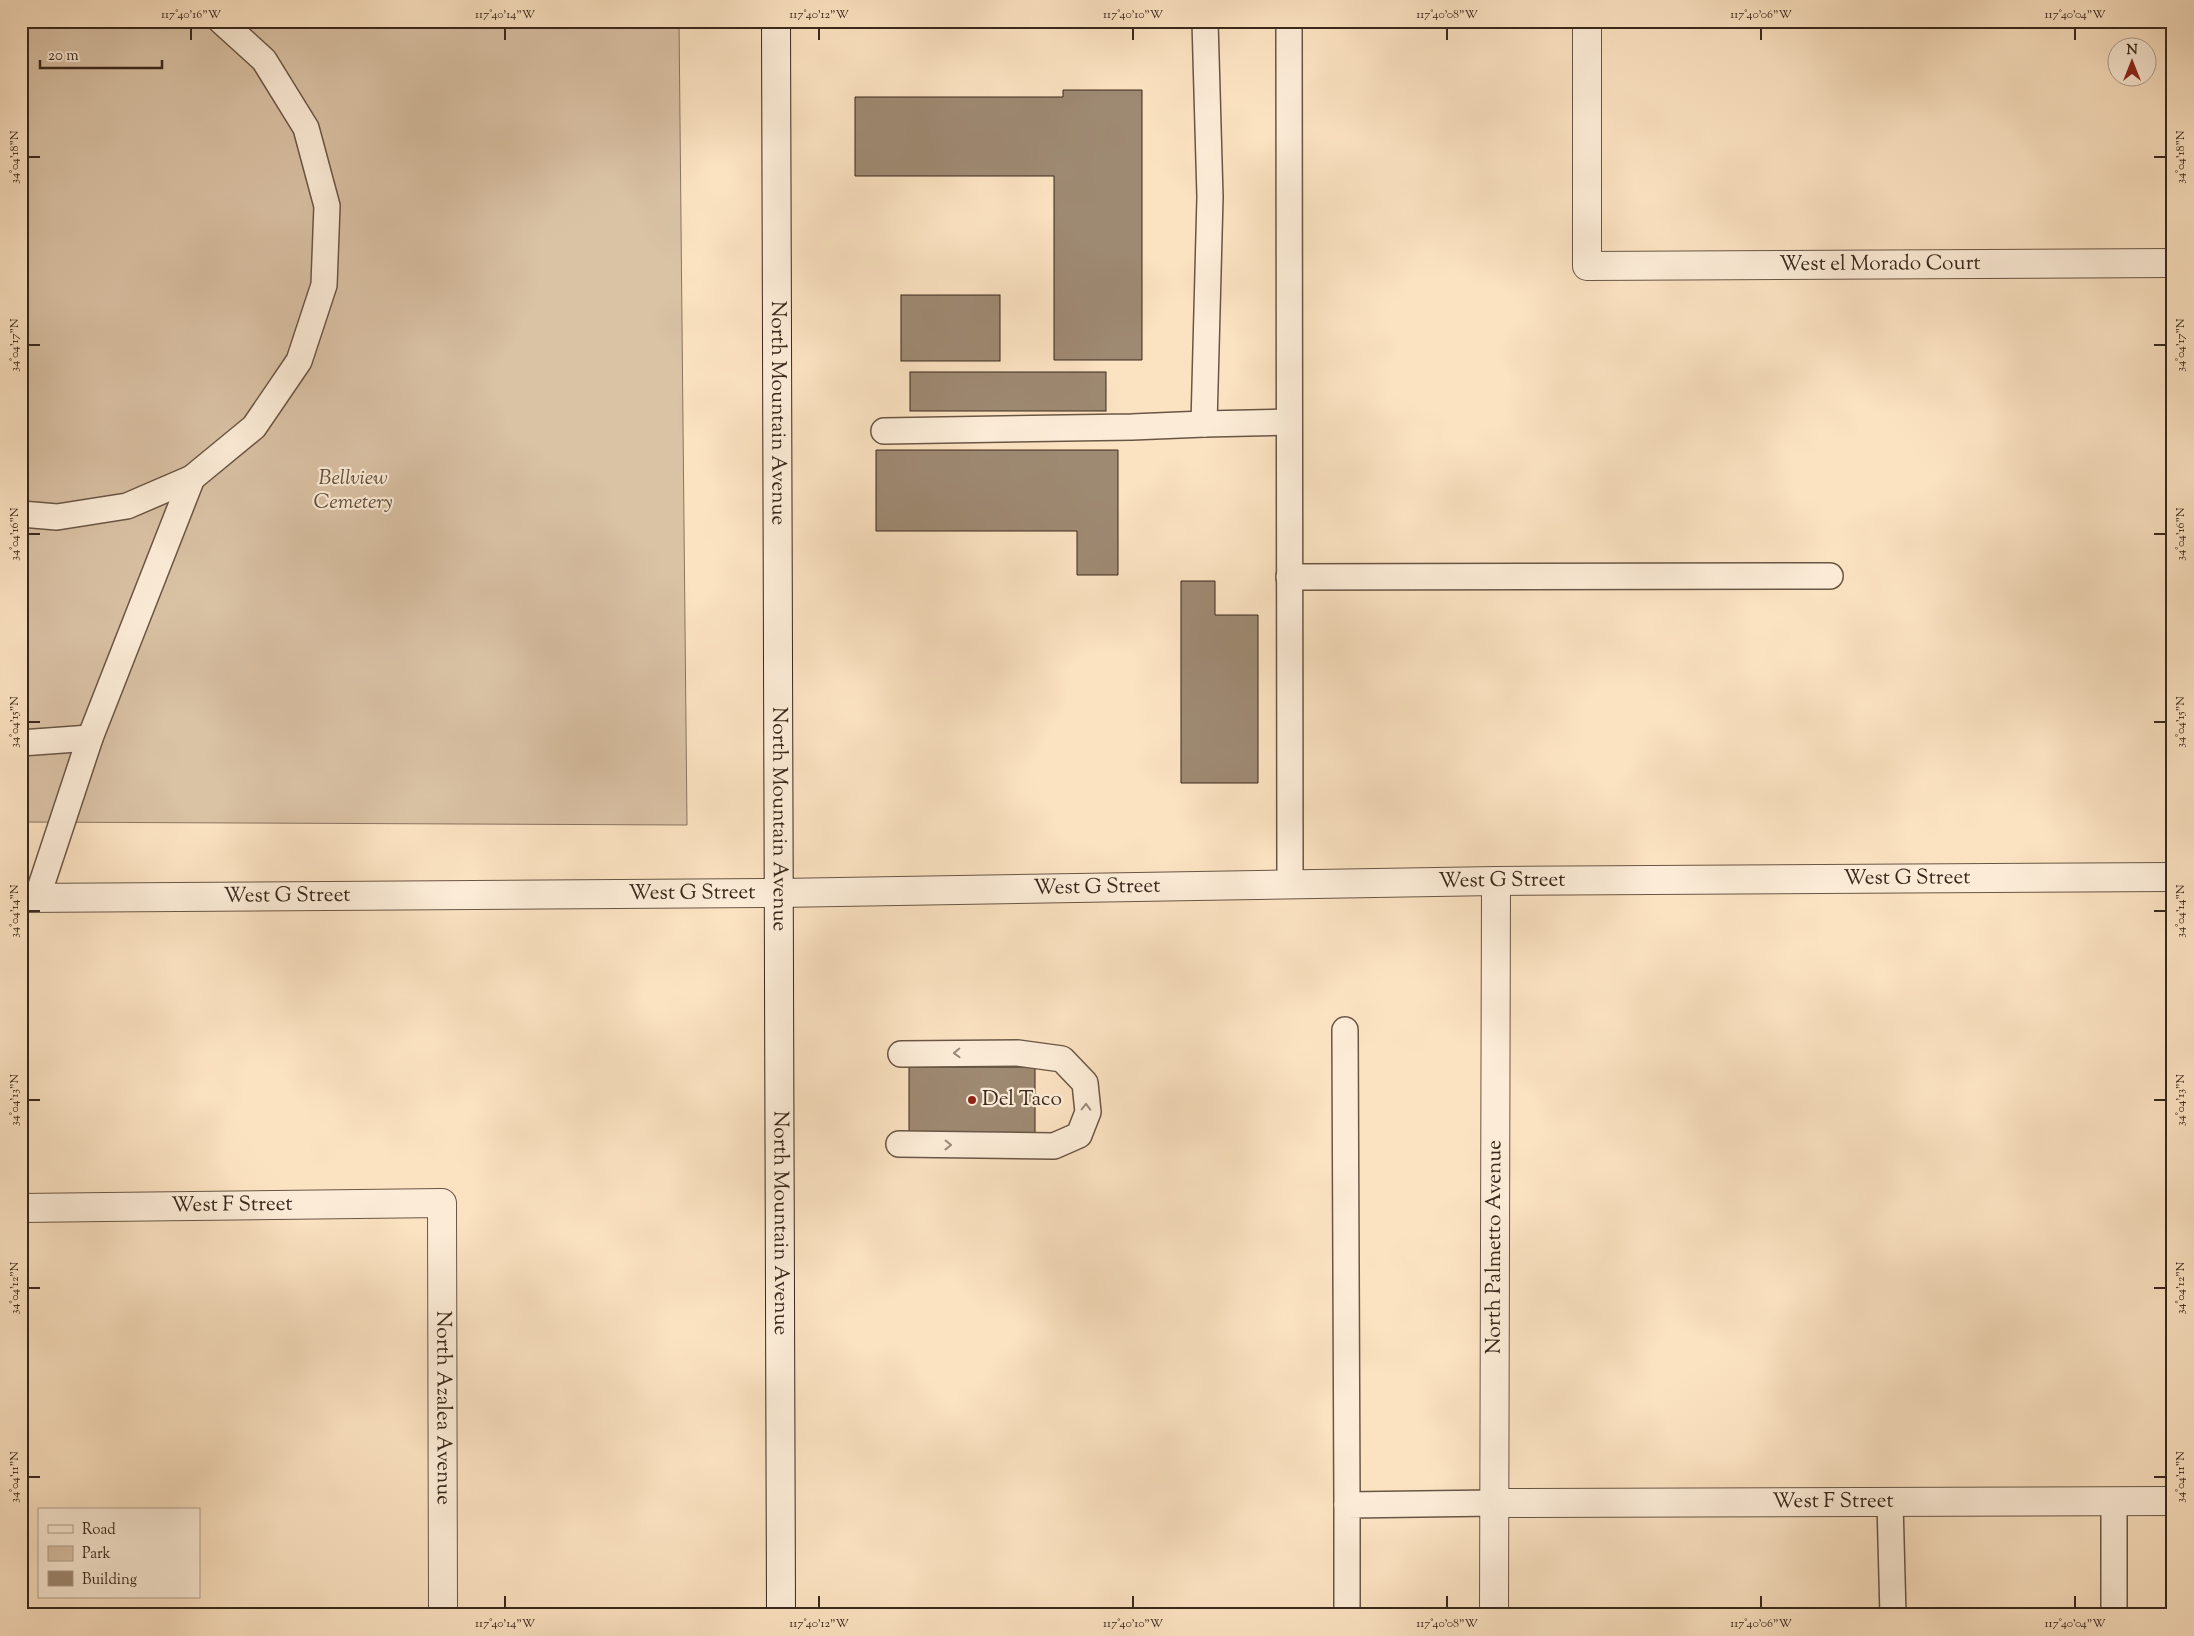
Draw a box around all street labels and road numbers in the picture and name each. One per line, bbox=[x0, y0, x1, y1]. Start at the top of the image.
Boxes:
street label: West el Morado Court bbox=[1779, 249, 1981, 280]
street label: North Mountain Avenue bbox=[762, 301, 793, 525]
street label: North Mountain Avenue bbox=[763, 707, 794, 931]
street label: West G Street bbox=[1843, 863, 1970, 894]
street label: West G Street bbox=[1438, 866, 1565, 897]
street label: West G Street bbox=[1033, 872, 1161, 904]
street label: West G Street bbox=[628, 878, 756, 909]
street label: West G Street bbox=[223, 881, 351, 912]
street label: North Mountain Avenue bbox=[764, 1111, 795, 1335]
street label: North Palmetto Avenue bbox=[1480, 1140, 1510, 1354]
street label: West F Street bbox=[171, 1190, 293, 1221]
street label: North Azalea Avenue bbox=[427, 1311, 458, 1505]
street label: West F Street bbox=[1772, 1487, 1894, 1517]

